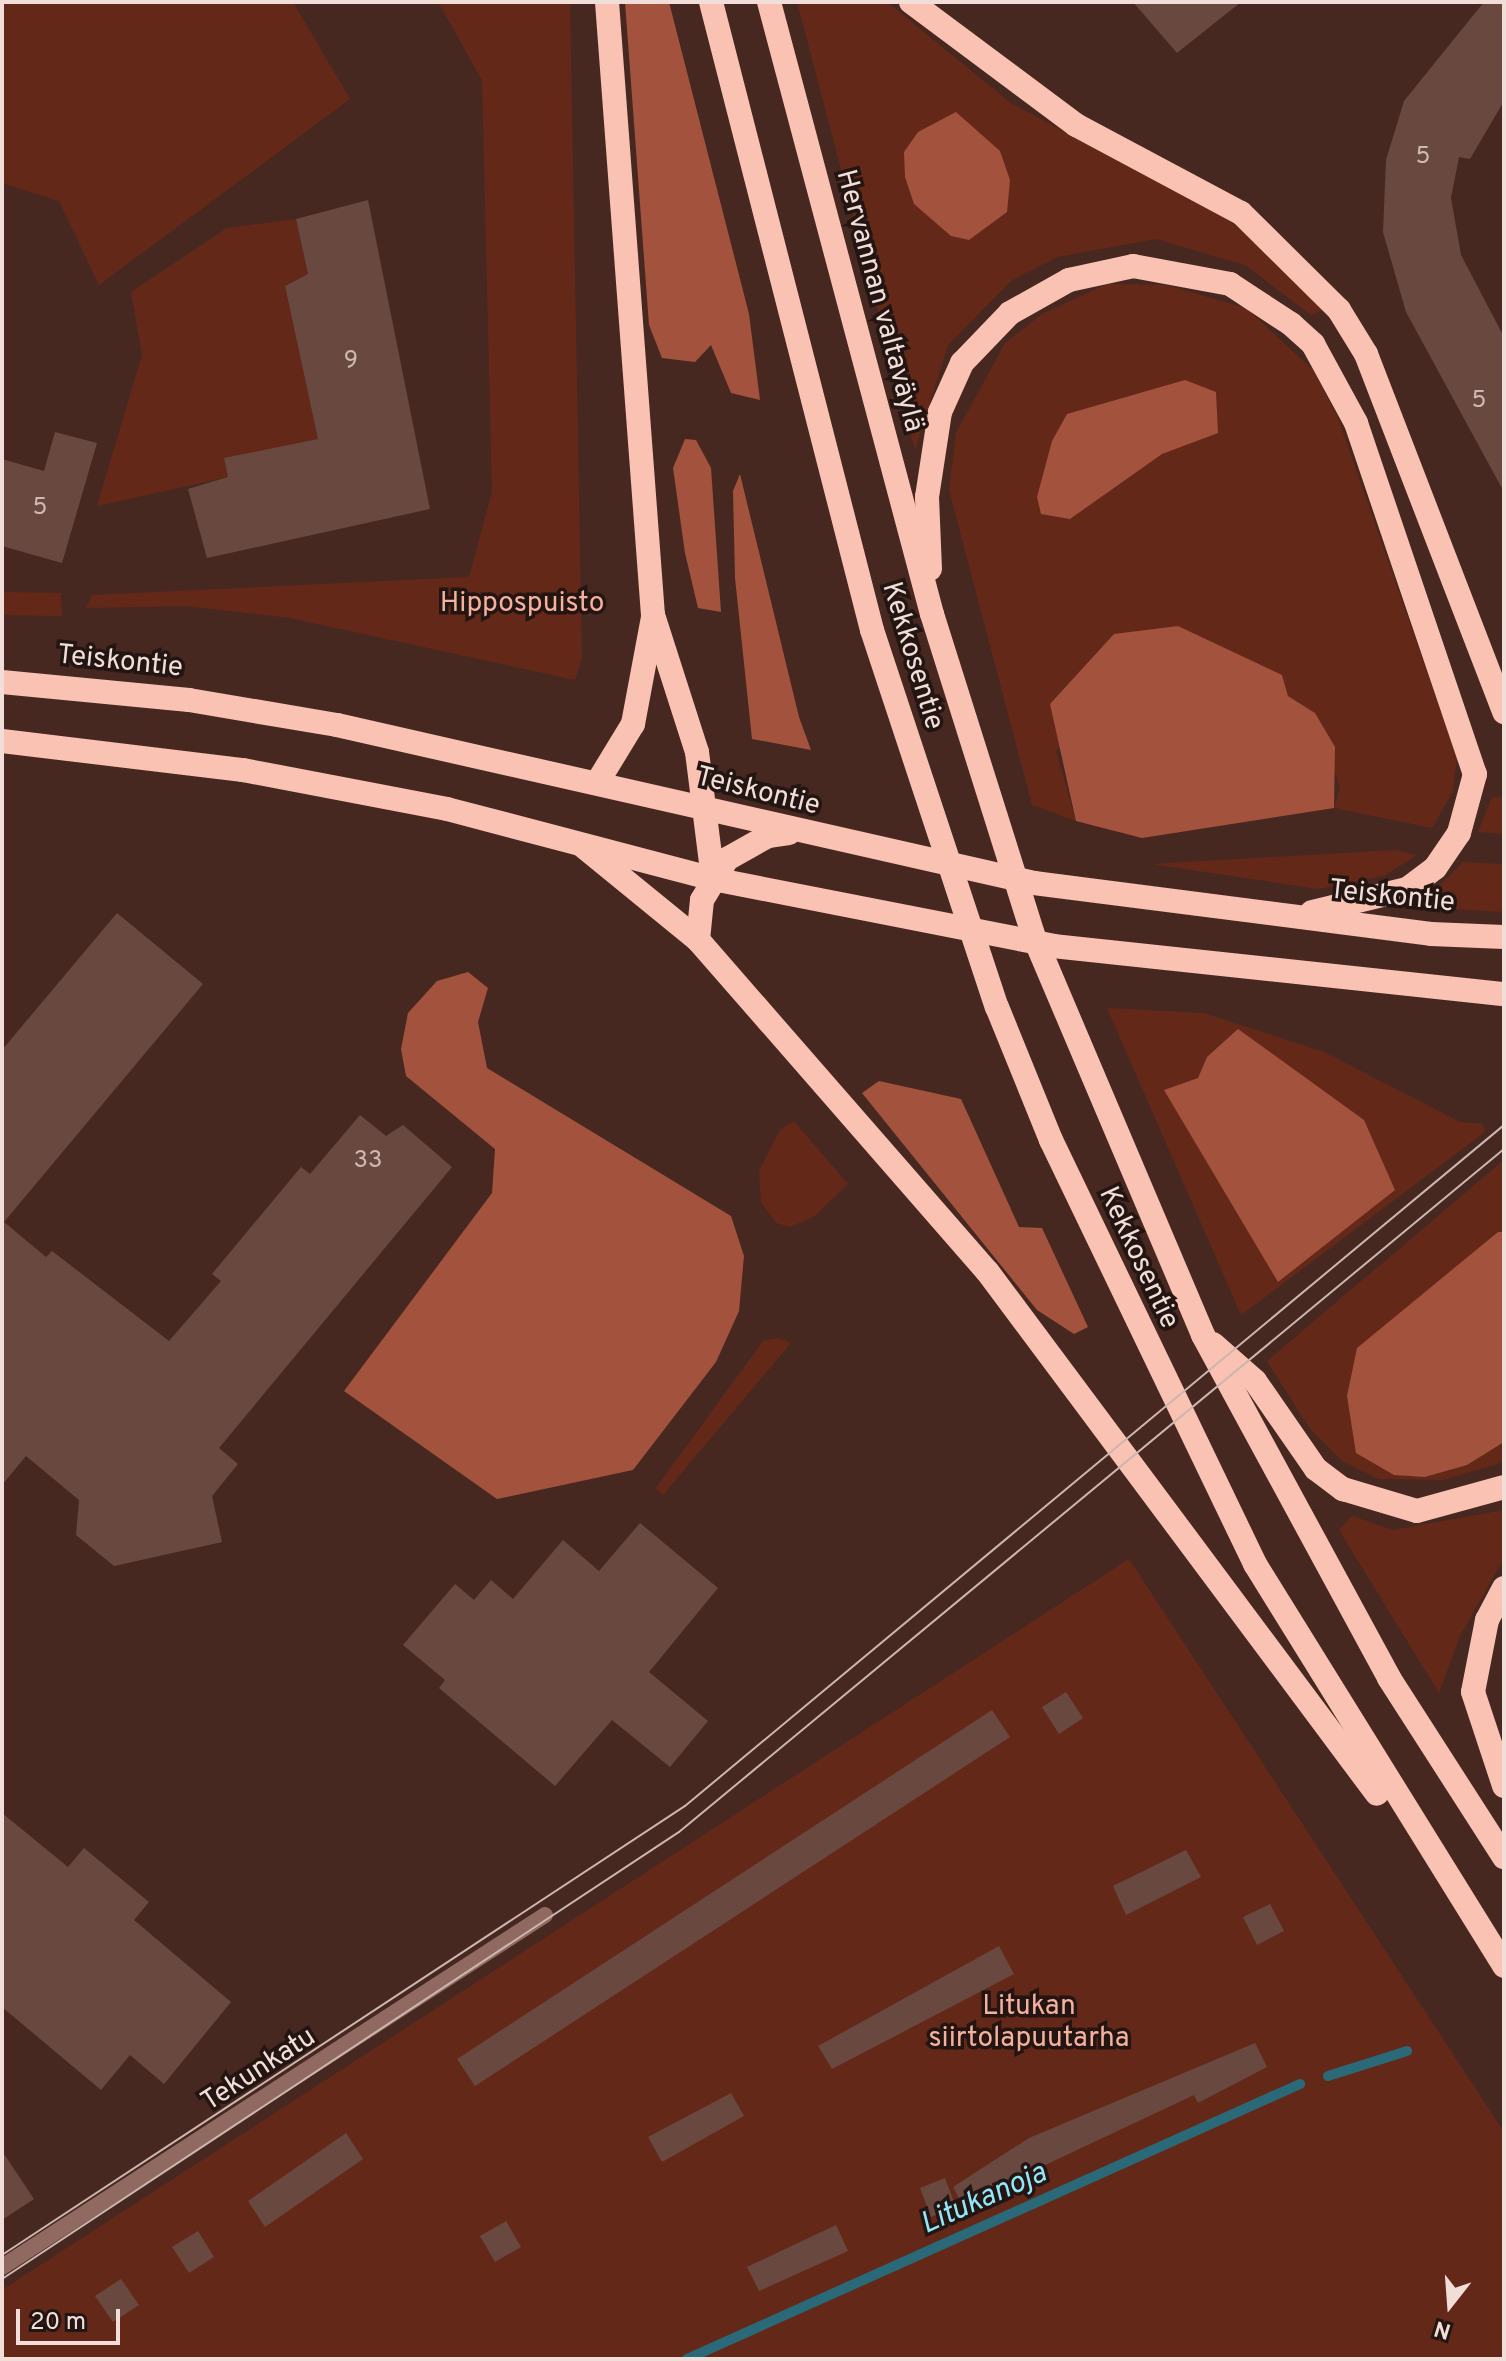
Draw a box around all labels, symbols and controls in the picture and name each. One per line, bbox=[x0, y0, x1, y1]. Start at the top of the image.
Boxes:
house number: 5 bbox=[1416, 144, 1430, 172]
street label: Hervannan valtaväylä bbox=[828, 166, 930, 436]
house number: 9 bbox=[344, 348, 358, 376]
house number: 5 bbox=[1472, 388, 1486, 416]
house number: 5 bbox=[33, 495, 47, 523]
street label: Kekkosentie bbox=[874, 578, 950, 734]
park label: Hippospuisto bbox=[440, 587, 604, 621]
street label: Teiskontie bbox=[56, 639, 184, 685]
street label: Teiskontie bbox=[693, 760, 823, 824]
street label: Teiskontie bbox=[1328, 874, 1456, 920]
house number: 33 bbox=[354, 1148, 382, 1176]
street label: Kekkosentie bbox=[1090, 1182, 1186, 1334]
park label: Litukan siirtolapuutarha bbox=[928, 1990, 1130, 2056]
street label: Tekunkatu bbox=[196, 2021, 322, 2119]
water label: Litukanoja bbox=[915, 2156, 1053, 2244]
north arrow bbox=[1410, 2265, 1490, 2345]
scale bar bbox=[20, 2293, 124, 2343]
text: 20 m bbox=[30, 2308, 86, 2338]
text: N bbox=[1431, 2313, 1454, 2344]

